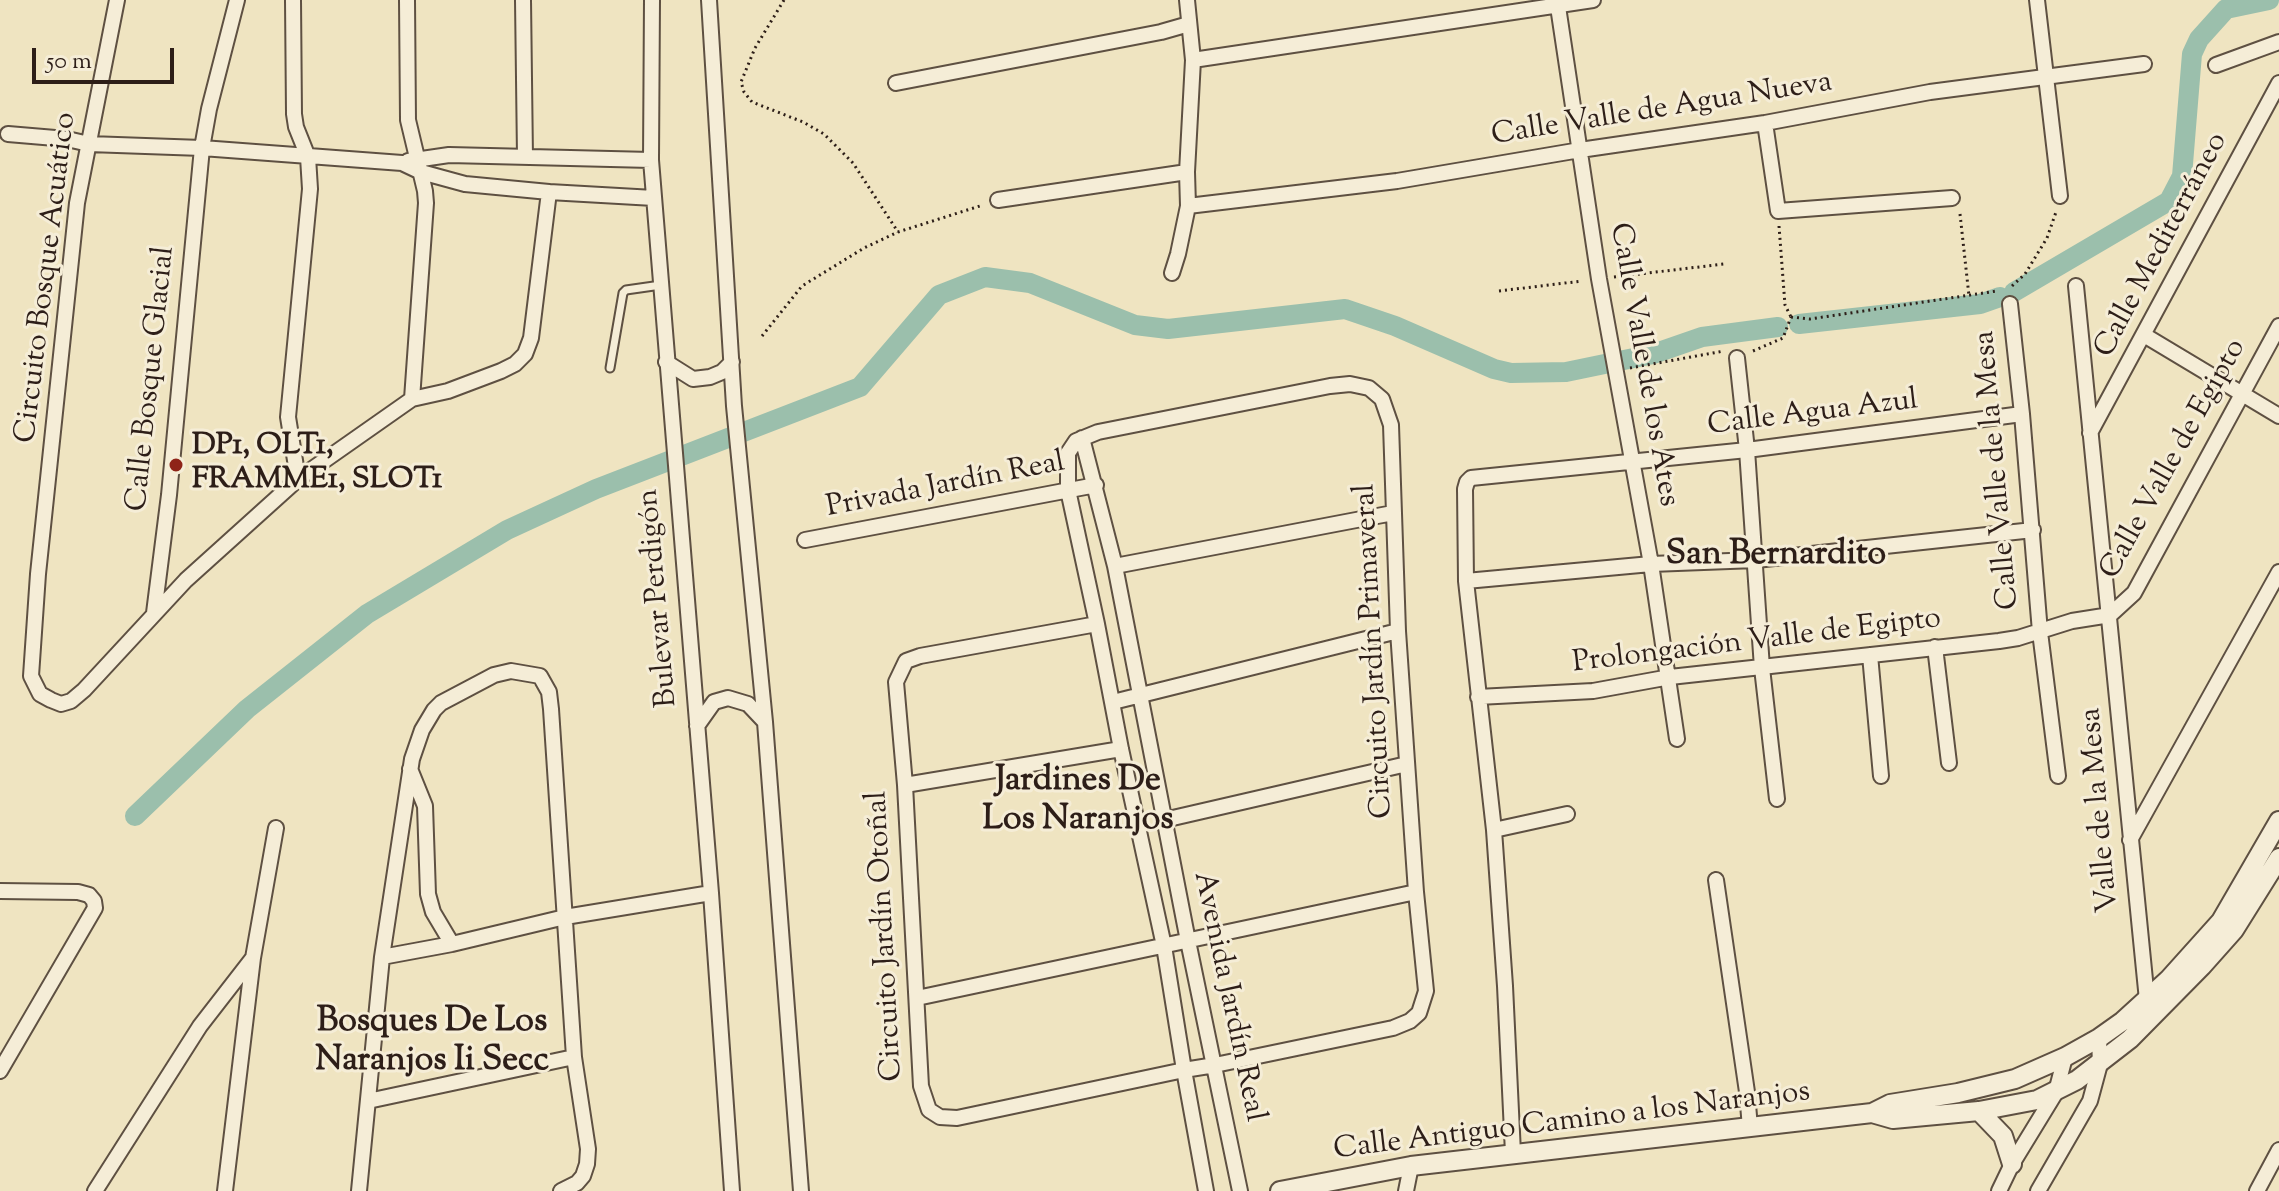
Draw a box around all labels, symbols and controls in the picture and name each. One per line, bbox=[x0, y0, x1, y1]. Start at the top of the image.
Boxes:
scale bar bbox=[36, 32, 178, 82]
text: 50 m bbox=[46, 45, 92, 79]
street label: Calle Valle de Agua Nueva bbox=[1489, 66, 1835, 156]
street label: Circuito Bosque Acuático bbox=[10, 111, 86, 445]
street label: Calle Mediterráneo bbox=[2089, 128, 2237, 364]
street label: Calle Valle de los Ates bbox=[1599, 220, 1685, 510]
street label: Calle Bosque Glacial bbox=[121, 245, 185, 513]
street label: Calle Valle de la Mesa bbox=[1969, 329, 2029, 611]
street label: Calle Valle de Egipto bbox=[2094, 334, 2256, 586]
street label: Calle Agua Azul bbox=[1706, 384, 1920, 446]
place label: DP1, OLT1, FRAMME1, SLOT1 bbox=[192, 430, 442, 500]
street label: Privada Jardín Real bbox=[824, 446, 1068, 528]
marker: DP1, OLT1, FRAMME1, SLOT1 bbox=[167, 456, 185, 474]
street label: Circuito Jardín Primaveral bbox=[1349, 483, 1403, 819]
street label: Bulevar Perdigón bbox=[633, 487, 687, 709]
district label: San Bernardito bbox=[1666, 537, 1886, 577]
street label: Prolongación Valle de Egipto bbox=[1571, 603, 1943, 683]
street label: Valle de la Mesa bbox=[2075, 706, 2129, 914]
district label: Jardines De Los Naranjos bbox=[982, 763, 1174, 842]
street label: Circuito Jardín Otoñal bbox=[861, 790, 913, 1082]
street label: Avenida Jardín Real bbox=[1183, 869, 1271, 1125]
district label: Bosques De Los Naranjos Ii Secc bbox=[315, 1004, 549, 1084]
street label: Calle Antiguo Camino a los Naranjos bbox=[1332, 1076, 1812, 1170]

